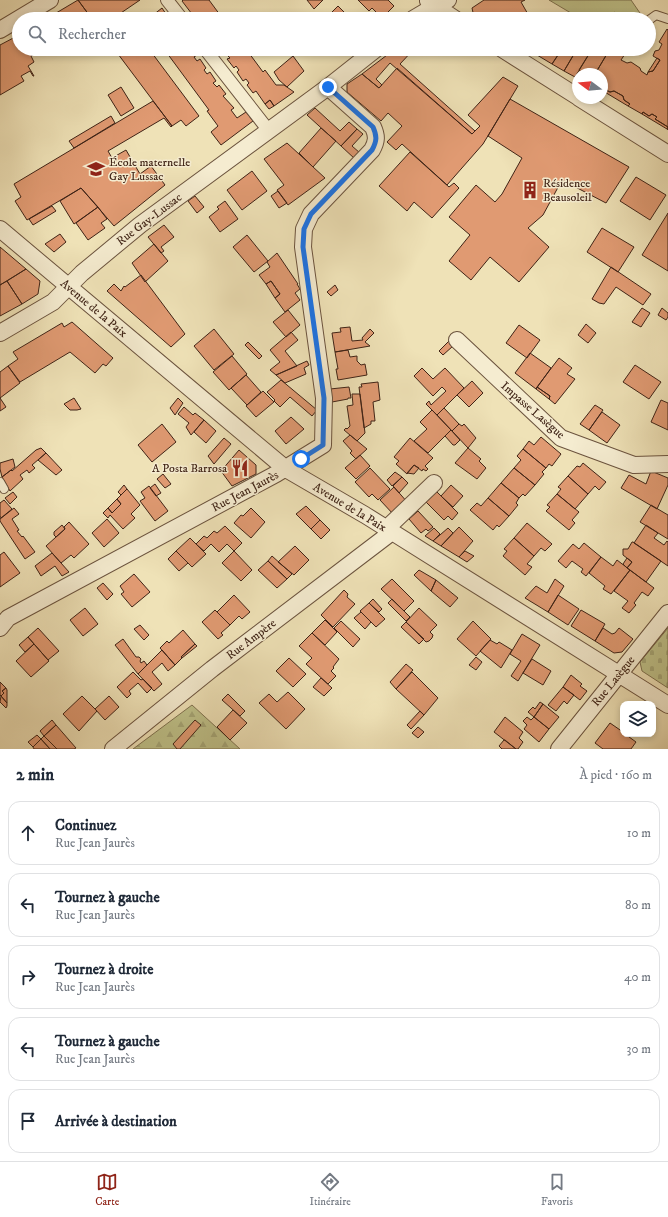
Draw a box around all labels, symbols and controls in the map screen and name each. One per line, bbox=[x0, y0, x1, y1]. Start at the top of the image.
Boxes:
search box bbox=[12, 12, 656, 56]
icon: search bbox=[26, 23, 48, 45]
text: Rechercher bbox=[58, 25, 126, 44]
north arrow bbox=[572, 68, 608, 104]
route end bbox=[319, 78, 337, 96]
place label: École maternelle Gay Lussac bbox=[109, 155, 190, 184]
school or university icon: École maternelle Gay Lussac bbox=[86, 159, 106, 179]
place label: Résidence Beausoleil bbox=[543, 176, 592, 205]
building icon: Résidence Beausoleil bbox=[520, 180, 540, 200]
street label: Rue Gay-Lussac bbox=[114, 190, 185, 249]
street label: Avenue de la Paix bbox=[57, 276, 130, 341]
street label: Impasse Lasègue bbox=[498, 378, 568, 442]
route start bbox=[292, 450, 310, 468]
restaurant icon: A Posta Barrosa bbox=[230, 458, 250, 478]
place label: A Posta Barrosa bbox=[152, 461, 228, 476]
street label: Rue Jean Jaurès bbox=[209, 468, 281, 515]
street label: Avenue de la Paix bbox=[310, 480, 389, 535]
street label: Rue Ampère bbox=[223, 616, 279, 663]
street label: Rue Lasègue bbox=[588, 653, 638, 710]
map controls bbox=[620, 701, 656, 737]
button: layers bbox=[620, 701, 656, 737]
text: 2 min bbox=[16, 764, 54, 786]
text: À pied · 160 m bbox=[579, 767, 652, 783]
text: Continuez bbox=[55, 816, 116, 835]
icon: ahead bbox=[17, 822, 39, 844]
text: 10 m bbox=[627, 825, 651, 841]
text: Rue Jean Jaurès bbox=[55, 835, 135, 851]
text: Tournez à gauche bbox=[55, 888, 160, 907]
icon: left bbox=[17, 894, 39, 916]
text: 80 m bbox=[625, 897, 651, 913]
text: Rue Jean Jaurès bbox=[55, 907, 135, 923]
text: Tournez à droite bbox=[55, 960, 153, 979]
icon: right bbox=[17, 966, 39, 988]
text: 40 m bbox=[624, 969, 651, 985]
text: Rue Jean Jaurès bbox=[55, 979, 135, 995]
text: Tournez à gauche bbox=[55, 1032, 160, 1051]
icon: left bbox=[17, 1038, 39, 1060]
text: 30 m bbox=[627, 1041, 651, 1057]
text: Rue Jean Jaurès bbox=[55, 1051, 135, 1067]
icon: arrive bbox=[17, 1110, 39, 1132]
text: Arrivée à destination bbox=[55, 1112, 177, 1131]
tab: Carte bbox=[95, 1171, 119, 1209]
tab: Itinéraire bbox=[310, 1171, 351, 1209]
tab: Favoris bbox=[541, 1171, 573, 1209]

